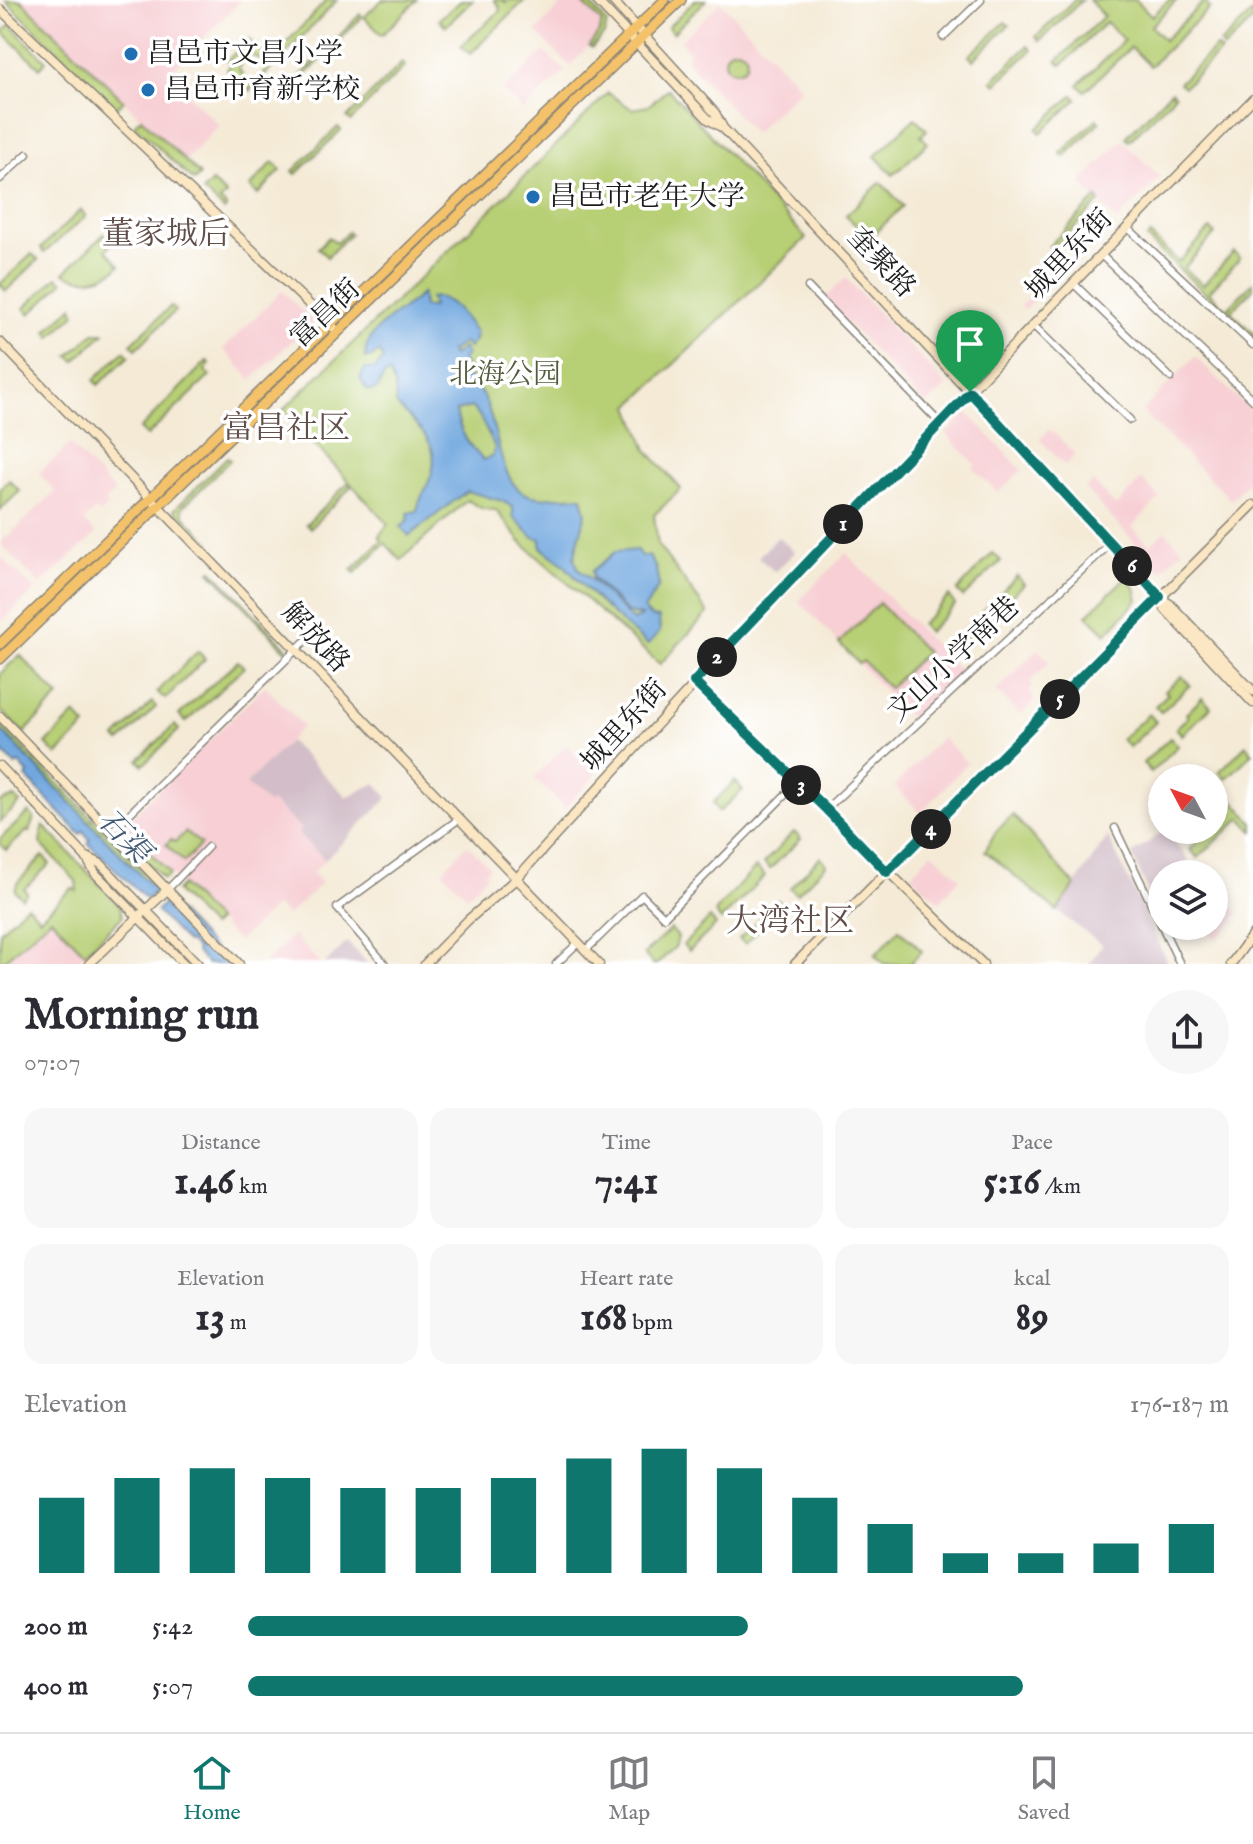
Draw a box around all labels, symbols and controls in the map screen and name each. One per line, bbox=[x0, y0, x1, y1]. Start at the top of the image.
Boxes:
place label: 昌邑市文昌小学 bbox=[147, 37, 343, 72]
marker: 昌邑市文昌小学 bbox=[122, 45, 140, 63]
place label: 昌邑市育新学校 bbox=[164, 73, 360, 108]
marker: 昌邑市育新学校 bbox=[139, 81, 157, 99]
place label: 昌邑市老年大学 bbox=[549, 180, 745, 215]
marker: 昌邑市老年大学 bbox=[524, 188, 542, 206]
street label: 城里东街 bbox=[1019, 202, 1121, 308]
district label: 董家城后 bbox=[102, 215, 230, 256]
street label: 奎聚路 bbox=[840, 220, 922, 306]
street label: 富昌街 bbox=[284, 272, 368, 356]
pin bbox=[936, 310, 1004, 392]
icon: arrive bbox=[948, 322, 992, 366]
park label: 北海公园 bbox=[449, 358, 561, 393]
district label: 富昌社区 bbox=[222, 409, 350, 450]
pin: 1 bbox=[823, 504, 863, 544]
text: 1 bbox=[839, 510, 847, 538]
pin: 6 bbox=[1112, 546, 1152, 586]
text: 6 bbox=[1127, 552, 1137, 580]
street label: 文山小学南巷 bbox=[881, 590, 1027, 730]
street label: 解放路 bbox=[274, 595, 356, 681]
pin: 2 bbox=[697, 637, 737, 677]
text: 2 bbox=[712, 643, 722, 671]
street label: 城里东街 bbox=[575, 673, 675, 779]
pin: 5 bbox=[1040, 679, 1080, 719]
text: 5 bbox=[1056, 685, 1064, 713]
north arrow bbox=[1148, 764, 1228, 844]
map controls bbox=[1148, 764, 1228, 940]
pin: 3 bbox=[781, 765, 821, 805]
text: 3 bbox=[797, 771, 805, 799]
water label: 石渠 bbox=[88, 802, 160, 875]
pin: 4 bbox=[911, 809, 951, 849]
text: 4 bbox=[926, 815, 936, 843]
button: layers bbox=[1148, 860, 1228, 940]
district label: 大湾社区 bbox=[726, 902, 854, 943]
text: Morning run bbox=[24, 988, 259, 1044]
button: share bbox=[1145, 990, 1229, 1074]
text: 07:07 bbox=[24, 1046, 81, 1079]
text: Distance bbox=[181, 1129, 261, 1157]
text: Time bbox=[602, 1129, 651, 1157]
text: Pace bbox=[1011, 1129, 1053, 1157]
text: 1.46 bbox=[174, 1157, 234, 1208]
text: 7:41 bbox=[595, 1157, 658, 1208]
text: 5:16 bbox=[983, 1157, 1040, 1208]
text: km bbox=[234, 1173, 268, 1201]
text: /km bbox=[1040, 1173, 1081, 1201]
text: Elevation bbox=[177, 1265, 264, 1293]
text: Heart rate bbox=[580, 1265, 673, 1293]
text: kcal bbox=[1014, 1265, 1050, 1293]
text: 13 bbox=[195, 1293, 225, 1344]
text: 168 bbox=[580, 1293, 628, 1344]
text: 89 bbox=[1016, 1293, 1049, 1344]
text: m bbox=[225, 1309, 247, 1337]
text: bpm bbox=[628, 1309, 673, 1337]
text: Elevation bbox=[24, 1388, 127, 1421]
text: 176–187 m bbox=[1130, 1388, 1229, 1421]
text: 200 m bbox=[24, 1610, 88, 1643]
text: 5:42 bbox=[152, 1610, 193, 1643]
text: 400 m bbox=[24, 1670, 88, 1703]
text: 5:07 bbox=[152, 1670, 193, 1703]
tab: Home bbox=[183, 1751, 241, 1827]
tab: Map bbox=[607, 1751, 651, 1827]
tab: Saved bbox=[1018, 1751, 1070, 1827]

